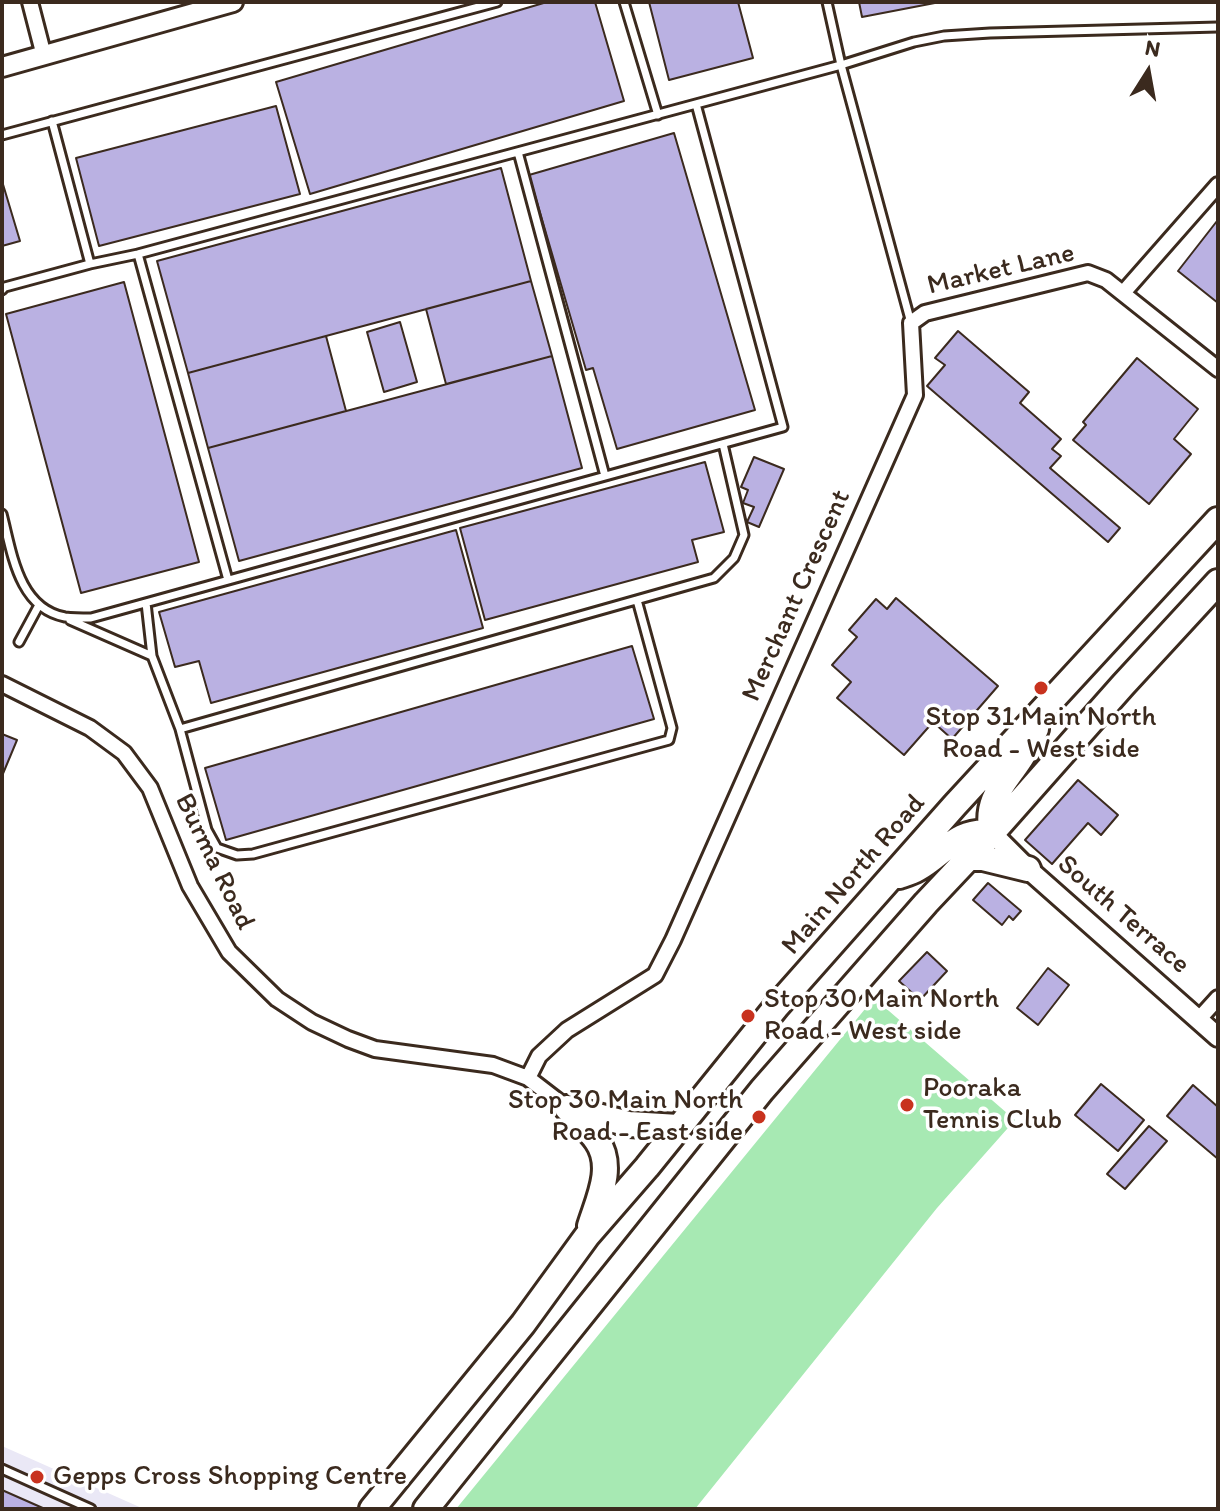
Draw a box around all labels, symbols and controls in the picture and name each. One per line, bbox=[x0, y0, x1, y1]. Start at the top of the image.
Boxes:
north arrow bbox=[1108, 32, 1188, 112]
text: N bbox=[1143, 33, 1163, 63]
street label: Market Lane bbox=[924, 237, 1078, 303]
street label: Merchant Crescent bbox=[735, 485, 859, 707]
marker: Stop 31 Main North Road - West side bbox=[1032, 679, 1050, 697]
place label: Stop 31 Main North Road - West side bbox=[926, 701, 1156, 767]
street label: Burma Road bbox=[167, 788, 261, 936]
street label: Main North Road bbox=[775, 788, 933, 962]
street label: South Terrace bbox=[1050, 848, 1196, 982]
place label: Stop 30 Main North Road - West side bbox=[764, 983, 999, 1049]
marker: Stop 30 Main North Road - West side bbox=[739, 1007, 757, 1025]
place label: Pooraka Tennis Club bbox=[923, 1072, 1062, 1138]
place label: Stop 30 Main North Road - East side bbox=[508, 1084, 743, 1150]
marker: Pooraka Tennis Club bbox=[898, 1096, 916, 1114]
marker: Stop 30 Main North Road - East side bbox=[750, 1108, 768, 1126]
place label: Gepps Cross Shopping Centre bbox=[53, 1460, 407, 1494]
marker: Gepps Cross Shopping Centre bbox=[28, 1468, 46, 1486]

